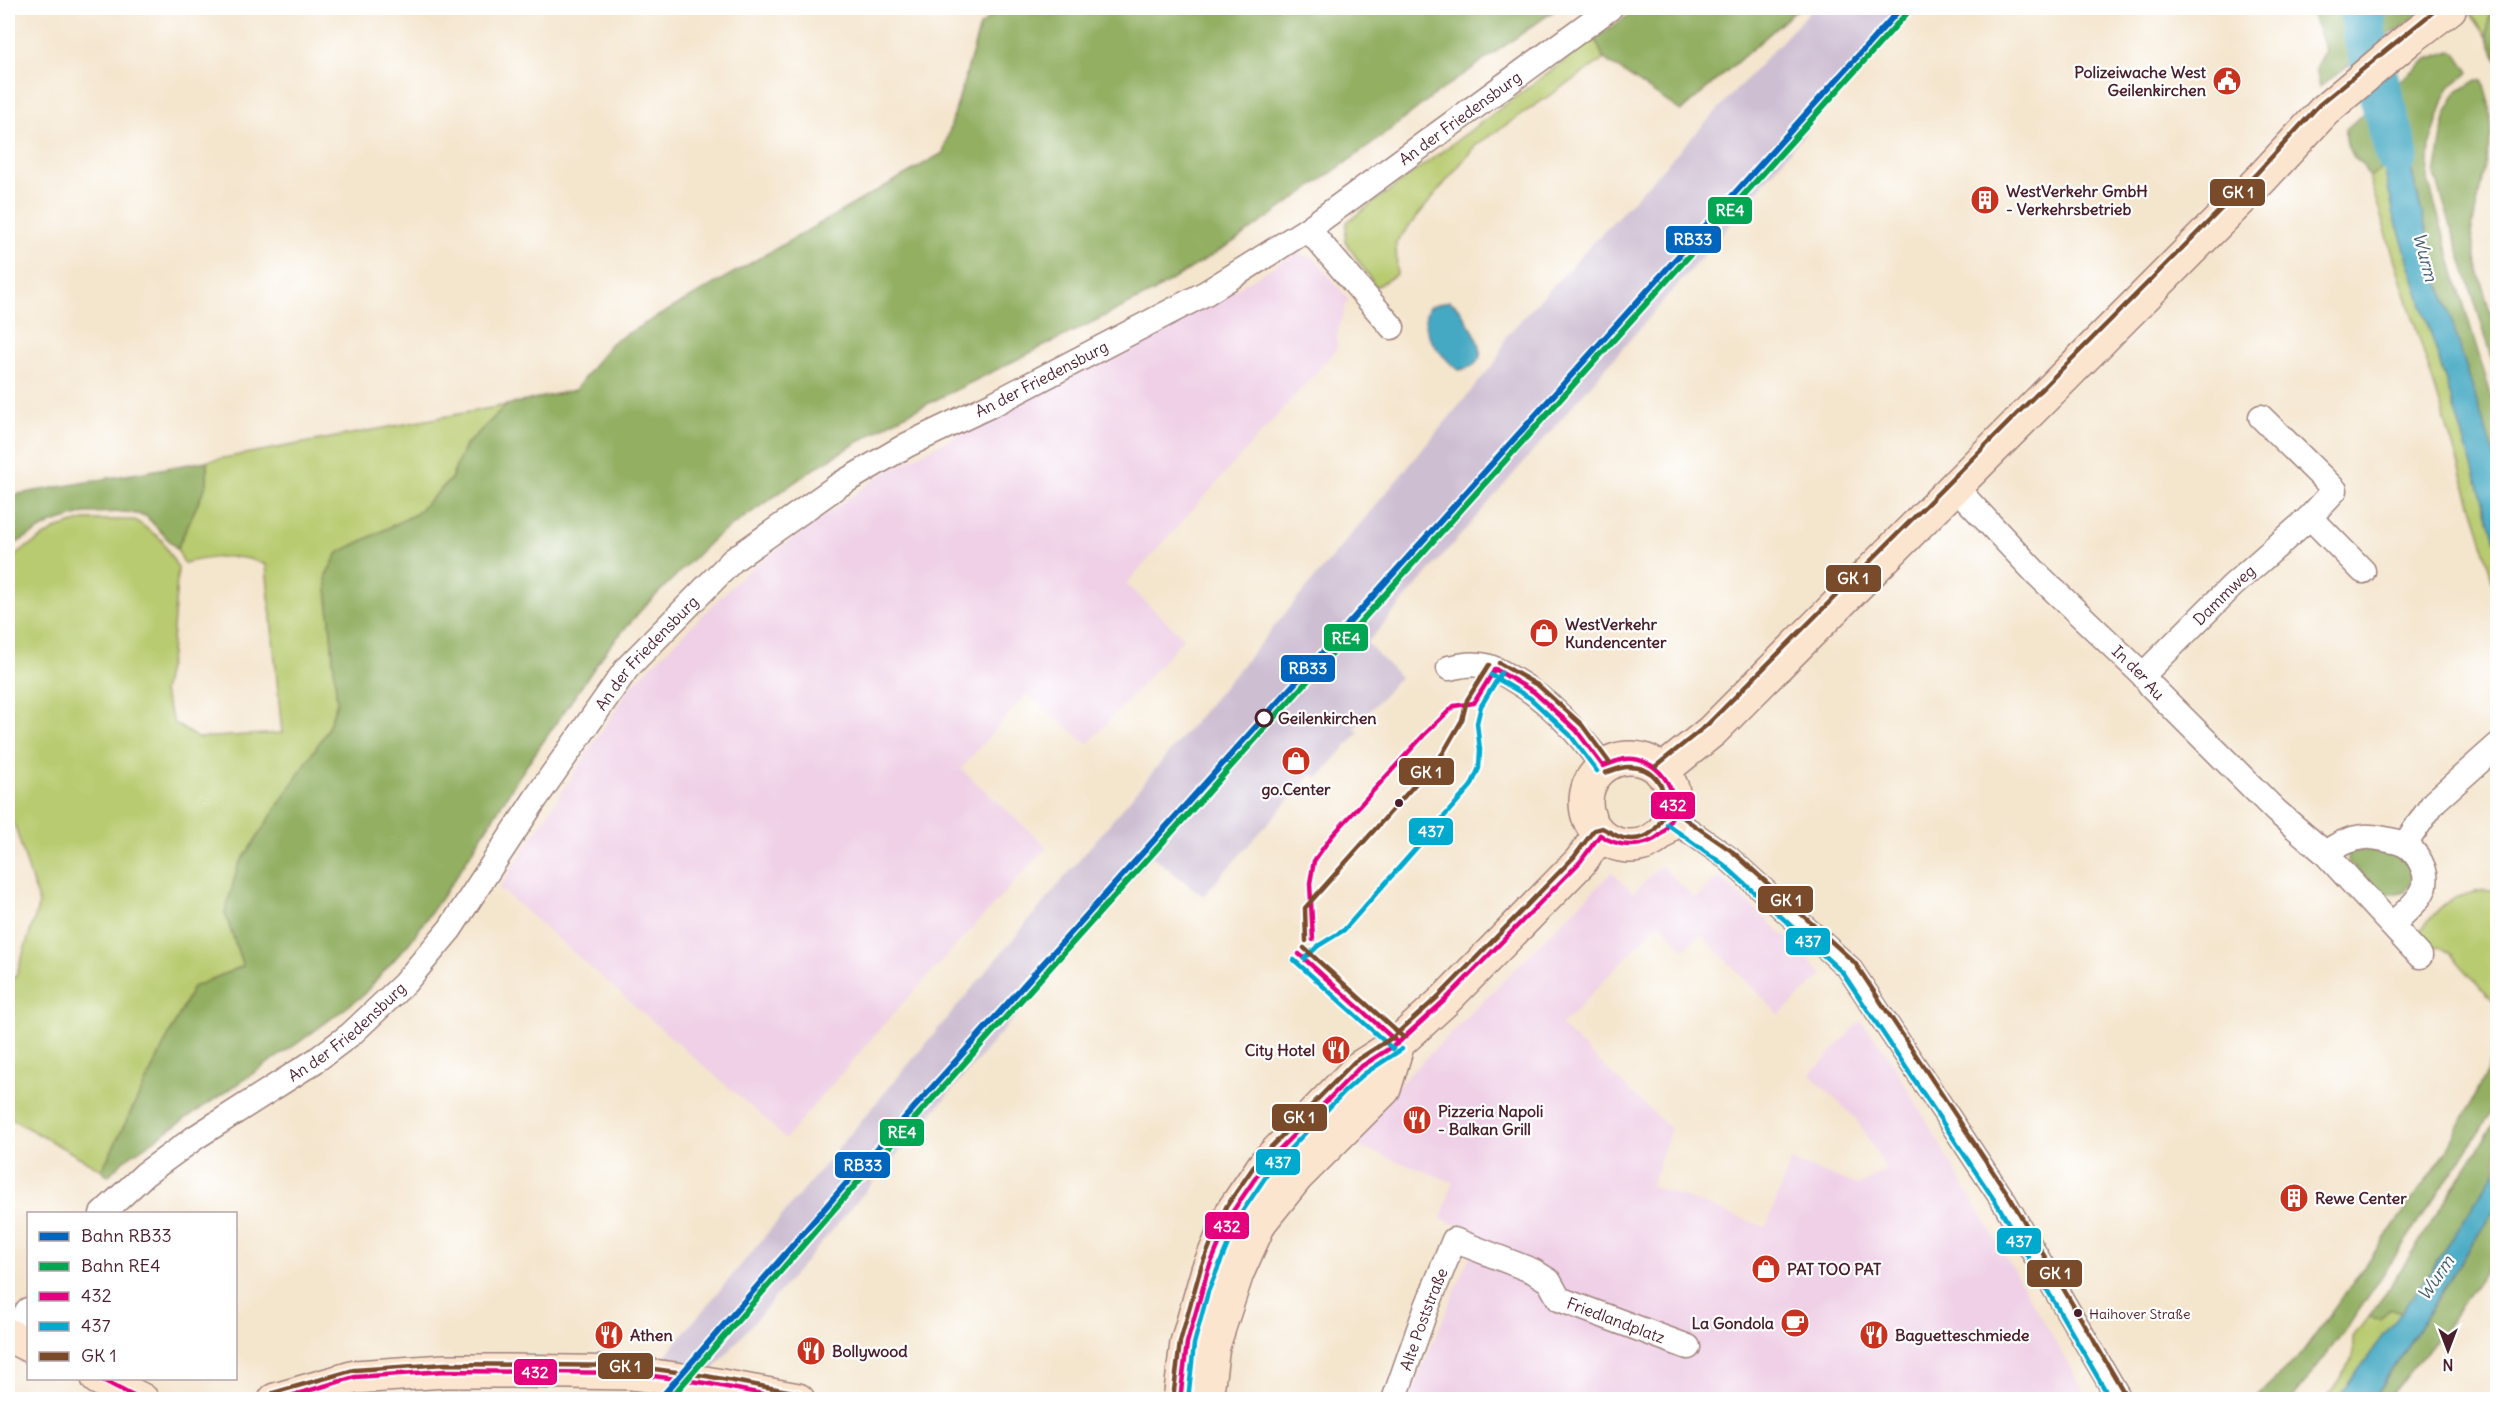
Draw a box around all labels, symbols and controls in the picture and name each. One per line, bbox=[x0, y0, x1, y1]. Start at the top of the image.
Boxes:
place label: Polizeiwache West Geilenkirchen bbox=[2074, 62, 2207, 100]
public building icon: Polizeiwache West Geilenkirchen bbox=[2211, 65, 2243, 97]
street label: An der Friedensburg bbox=[1395, 66, 1525, 169]
line badge: GK 1 bbox=[2209, 178, 2266, 207]
place label: WestVerkehr GmbH - Verkehrsbetrieb bbox=[2006, 181, 2148, 219]
text: GK 1 bbox=[2222, 182, 2254, 202]
building icon: WestVerkehr GmbH - Verkehrsbetrieb bbox=[1969, 184, 2001, 216]
line badge: RE4 bbox=[1707, 196, 1753, 225]
text: RE4 bbox=[1716, 200, 1744, 220]
line badge: RB33 bbox=[1665, 225, 1722, 254]
text: RB33 bbox=[1674, 229, 1712, 249]
water label: Wurm bbox=[2408, 230, 2443, 285]
street label: An der Friedensburg bbox=[972, 336, 1111, 421]
street label: Dammweg bbox=[2189, 560, 2259, 629]
line badge: GK 1 bbox=[1825, 564, 1882, 593]
text: GK 1 bbox=[1837, 568, 1869, 588]
street label: An der Friedensburg bbox=[591, 591, 702, 714]
place label: WestVerkehr Kundencenter bbox=[1565, 614, 1667, 652]
shop icon: WestVerkehr Kundencenter bbox=[1528, 617, 1560, 649]
line badge: RE4 bbox=[1323, 623, 1369, 652]
text: RE4 bbox=[1332, 628, 1360, 648]
street label: In der Au bbox=[2108, 641, 2169, 704]
line badge: RB33 bbox=[1280, 654, 1336, 683]
text: RB33 bbox=[1289, 658, 1327, 678]
place label: Geilenkirchen bbox=[1278, 708, 1377, 728]
marker: Geilenkirchen bbox=[1255, 709, 1273, 727]
shop icon: go.Center bbox=[1280, 745, 1312, 777]
line badge: GK 1 bbox=[1398, 757, 1455, 786]
text: GK 1 bbox=[1410, 762, 1442, 782]
place label: go.Center bbox=[1261, 779, 1331, 800]
line badge: 432 bbox=[1650, 791, 1696, 820]
text: 432 bbox=[1659, 795, 1687, 815]
unlabelled marker bbox=[1393, 797, 1405, 809]
line badge: 437 bbox=[1408, 817, 1454, 846]
text: 437 bbox=[1418, 821, 1444, 841]
line badge: GK 1 bbox=[1757, 885, 1814, 914]
text: GK 1 bbox=[1770, 890, 1802, 910]
line badge: 437 bbox=[1785, 927, 1831, 956]
text: 437 bbox=[1795, 931, 1821, 951]
street label: An der Friedensburg bbox=[284, 978, 410, 1086]
restaurant icon: City Hotel bbox=[1320, 1034, 1352, 1066]
place label: City Hotel bbox=[1245, 1040, 1315, 1061]
place label: Pizzeria Napoli - Balkan Grill bbox=[1438, 1101, 1543, 1139]
line badge: GK 1 bbox=[1271, 1103, 1328, 1132]
restaurant icon: Pizzeria Napoli - Balkan Grill bbox=[1401, 1104, 1433, 1136]
text: GK 1 bbox=[1283, 1107, 1315, 1127]
line badge: RE4 bbox=[879, 1118, 925, 1147]
text: RE4 bbox=[888, 1122, 916, 1142]
line badge: 437 bbox=[1255, 1148, 1301, 1176]
line badge: RB33 bbox=[834, 1151, 891, 1179]
text: 437 bbox=[1265, 1152, 1291, 1172]
text: RB33 bbox=[844, 1155, 882, 1175]
building icon: Rewe Center bbox=[2278, 1182, 2310, 1214]
place label: Rewe Center bbox=[2315, 1188, 2407, 1208]
line badge: 432 bbox=[1204, 1211, 1250, 1240]
legend bbox=[27, 1212, 237, 1380]
text: 432 bbox=[1213, 1216, 1241, 1236]
text: Bahn RB33 bbox=[81, 1224, 172, 1247]
line badge: 437 bbox=[1996, 1227, 2042, 1255]
text: 437 bbox=[2006, 1231, 2032, 1251]
water label: Wurm bbox=[2412, 1250, 2460, 1305]
shop icon: PAT TOO PAT bbox=[1750, 1253, 1782, 1285]
text: Bahn RE4 bbox=[81, 1254, 161, 1277]
place label: PAT TOO PAT bbox=[1787, 1259, 1882, 1279]
line badge: GK 1 bbox=[2026, 1259, 2083, 1288]
text: GK 1 bbox=[2039, 1263, 2071, 1283]
street label: Alte Poststraße bbox=[1395, 1265, 1452, 1373]
text: 432 bbox=[81, 1284, 112, 1307]
street label: Friedlandplatz bbox=[1564, 1293, 1668, 1348]
place label: Haihover Straße bbox=[2089, 1305, 2191, 1323]
cafe icon: La Gondola bbox=[1779, 1307, 1811, 1339]
marker: Haihover Straße bbox=[2072, 1307, 2084, 1319]
place label: La Gondola bbox=[1692, 1313, 1774, 1333]
text: 437 bbox=[81, 1314, 111, 1337]
restaurant icon: Athen bbox=[593, 1319, 625, 1351]
restaurant icon: Baguetteschmiede bbox=[1858, 1319, 1890, 1351]
north arrow bbox=[2418, 1320, 2478, 1380]
place label: Athen bbox=[630, 1325, 673, 1345]
place label: Baguetteschmiede bbox=[1895, 1325, 2030, 1346]
restaurant icon: Bollywood bbox=[795, 1335, 827, 1367]
place label: Bollywood bbox=[832, 1341, 908, 1362]
text: GK 1 bbox=[81, 1344, 117, 1367]
line badge: GK 1 bbox=[597, 1352, 654, 1380]
text: N bbox=[2442, 1355, 2454, 1375]
text: GK 1 bbox=[609, 1356, 641, 1376]
line badge: 432 bbox=[513, 1358, 558, 1386]
text: 432 bbox=[521, 1362, 549, 1382]

